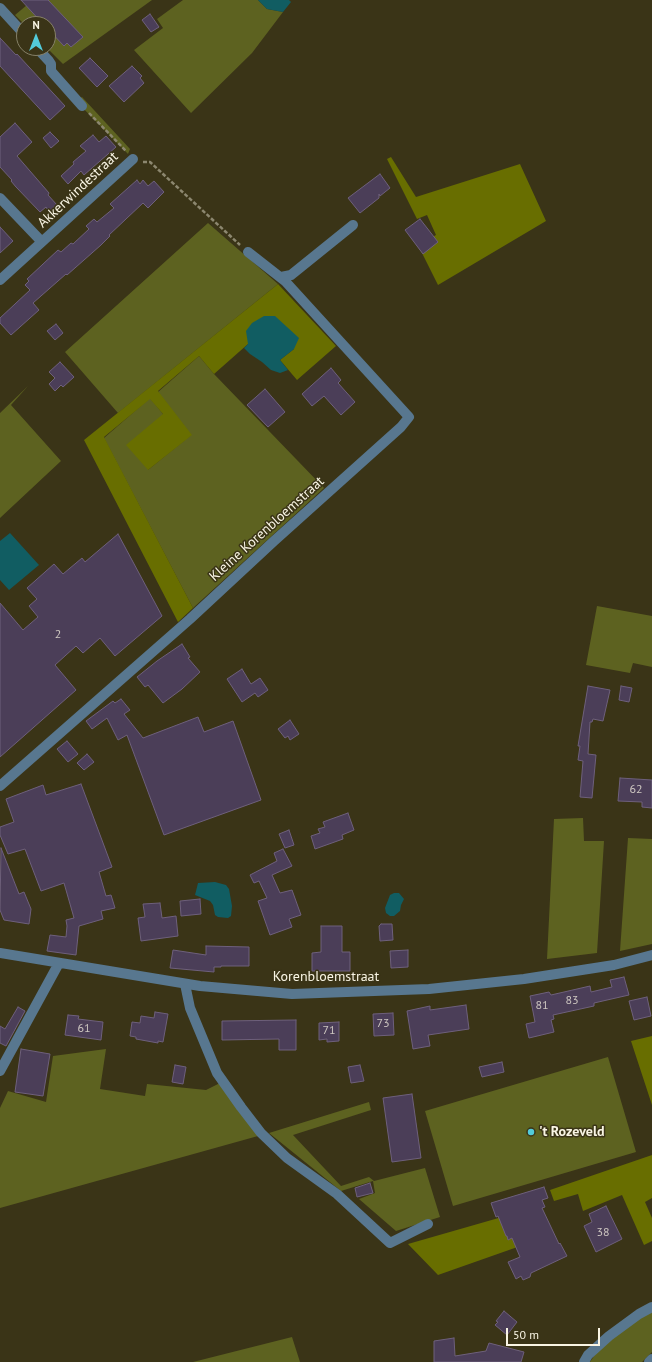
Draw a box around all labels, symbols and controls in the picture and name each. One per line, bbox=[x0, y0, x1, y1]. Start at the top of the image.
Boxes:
north arrow bbox=[16, 16, 56, 56]
text: N bbox=[32, 18, 40, 32]
street label: Akkerwindestraat bbox=[34, 149, 122, 231]
street label: Kleine Korenbloemstraat bbox=[206, 473, 328, 585]
house number: 2 bbox=[55, 628, 61, 642]
house number: 62 bbox=[629, 783, 643, 797]
street label: Korenbloemstraat bbox=[273, 969, 379, 985]
house number: 83 bbox=[565, 994, 579, 1008]
house number: 81 bbox=[535, 999, 549, 1013]
house number: 73 bbox=[376, 1017, 390, 1031]
house number: 61 bbox=[77, 1022, 91, 1036]
house number: 71 bbox=[322, 1024, 336, 1038]
place label: 't Rozeveld bbox=[539, 1124, 605, 1140]
marker: 't Rozeveld bbox=[526, 1127, 536, 1137]
house number: 38 bbox=[596, 1226, 610, 1240]
scale bar bbox=[508, 1320, 602, 1346]
text: 50 m bbox=[513, 1327, 539, 1342]

